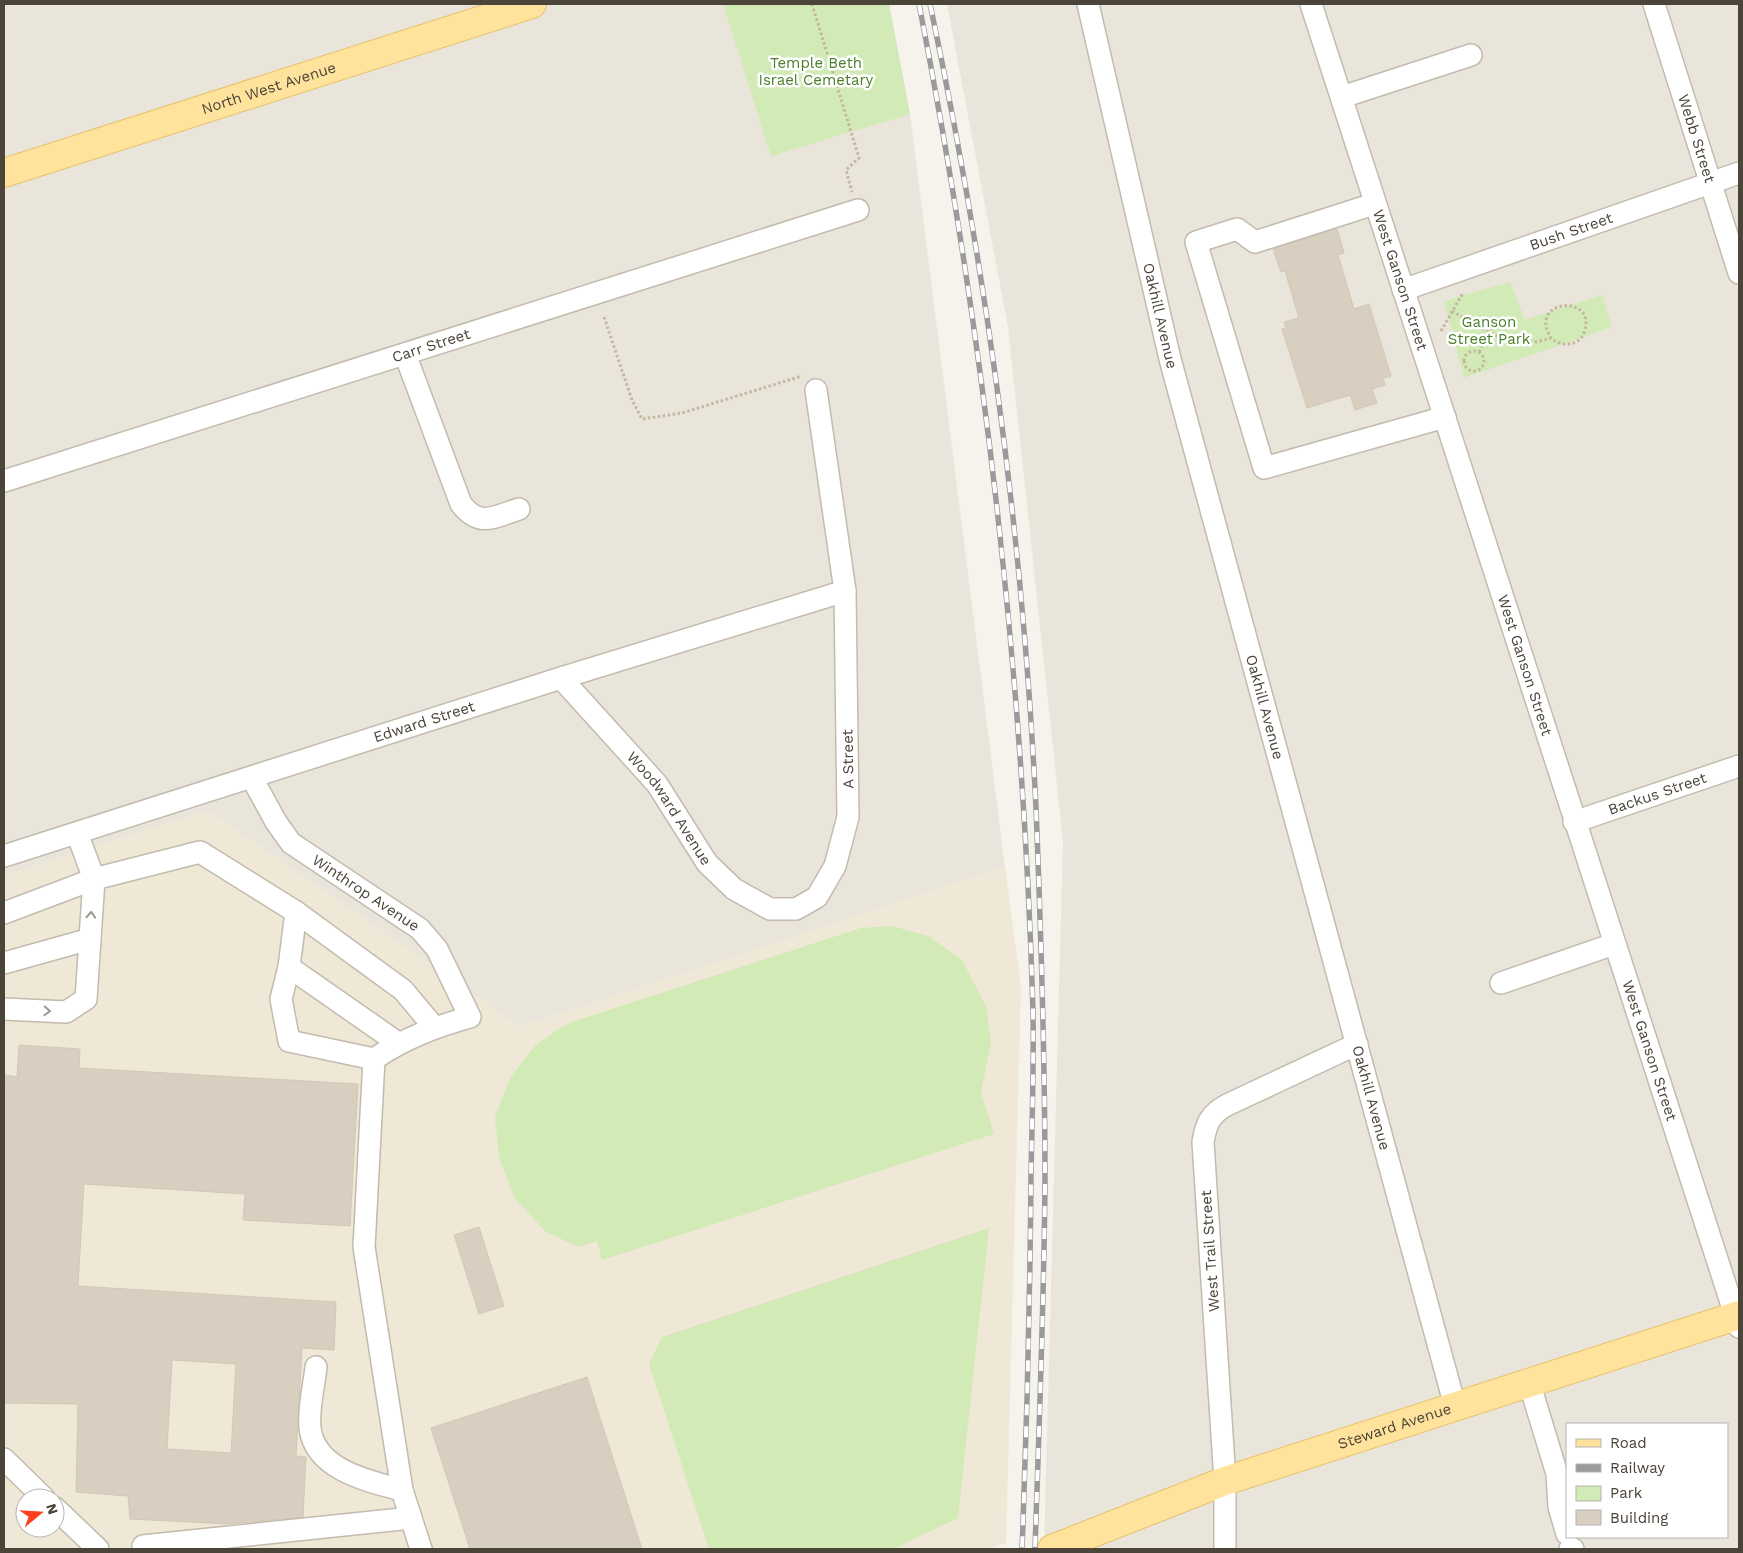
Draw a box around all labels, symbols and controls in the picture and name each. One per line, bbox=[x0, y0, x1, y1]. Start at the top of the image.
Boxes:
park label: Temple Beth Israel Cemetary bbox=[759, 54, 874, 89]
street label: North West Avenue bbox=[199, 58, 338, 118]
street label: Webb Street bbox=[1674, 92, 1719, 186]
street label: West Ganson Street bbox=[1369, 207, 1432, 353]
street label: Bush Street bbox=[1527, 208, 1616, 254]
street label: Oakhill Avenue bbox=[1139, 261, 1181, 371]
park label: Ganson Street Park bbox=[1448, 313, 1531, 348]
street label: Carr Street bbox=[390, 324, 473, 366]
street label: West Ganson Street bbox=[1494, 593, 1556, 739]
street label: Oakhill Avenue bbox=[1242, 653, 1288, 761]
street label: Edward Street bbox=[371, 697, 478, 746]
street label: A Street bbox=[838, 728, 858, 789]
street label: Woodward Avenue bbox=[623, 748, 715, 869]
street label: Backus Street bbox=[1606, 768, 1710, 819]
street label: Winthrop Avenue bbox=[309, 851, 423, 935]
one-way arrow bbox=[86, 911, 97, 919]
street label: West Ganson Street bbox=[1618, 978, 1681, 1124]
one-way arrow bbox=[43, 1005, 51, 1016]
street label: Oakhill Avenue bbox=[1348, 1043, 1394, 1152]
street label: West Trail Street bbox=[1197, 1189, 1223, 1313]
street label: Steward Avenue bbox=[1335, 1400, 1454, 1453]
legend bbox=[1566, 1423, 1728, 1538]
text: Road bbox=[1610, 1434, 1647, 1452]
text: Railway bbox=[1610, 1459, 1665, 1477]
text: Park bbox=[1610, 1484, 1643, 1502]
north arrow bbox=[15, 1488, 65, 1538]
text: N bbox=[43, 1502, 62, 1516]
text: Building bbox=[1610, 1509, 1668, 1527]

